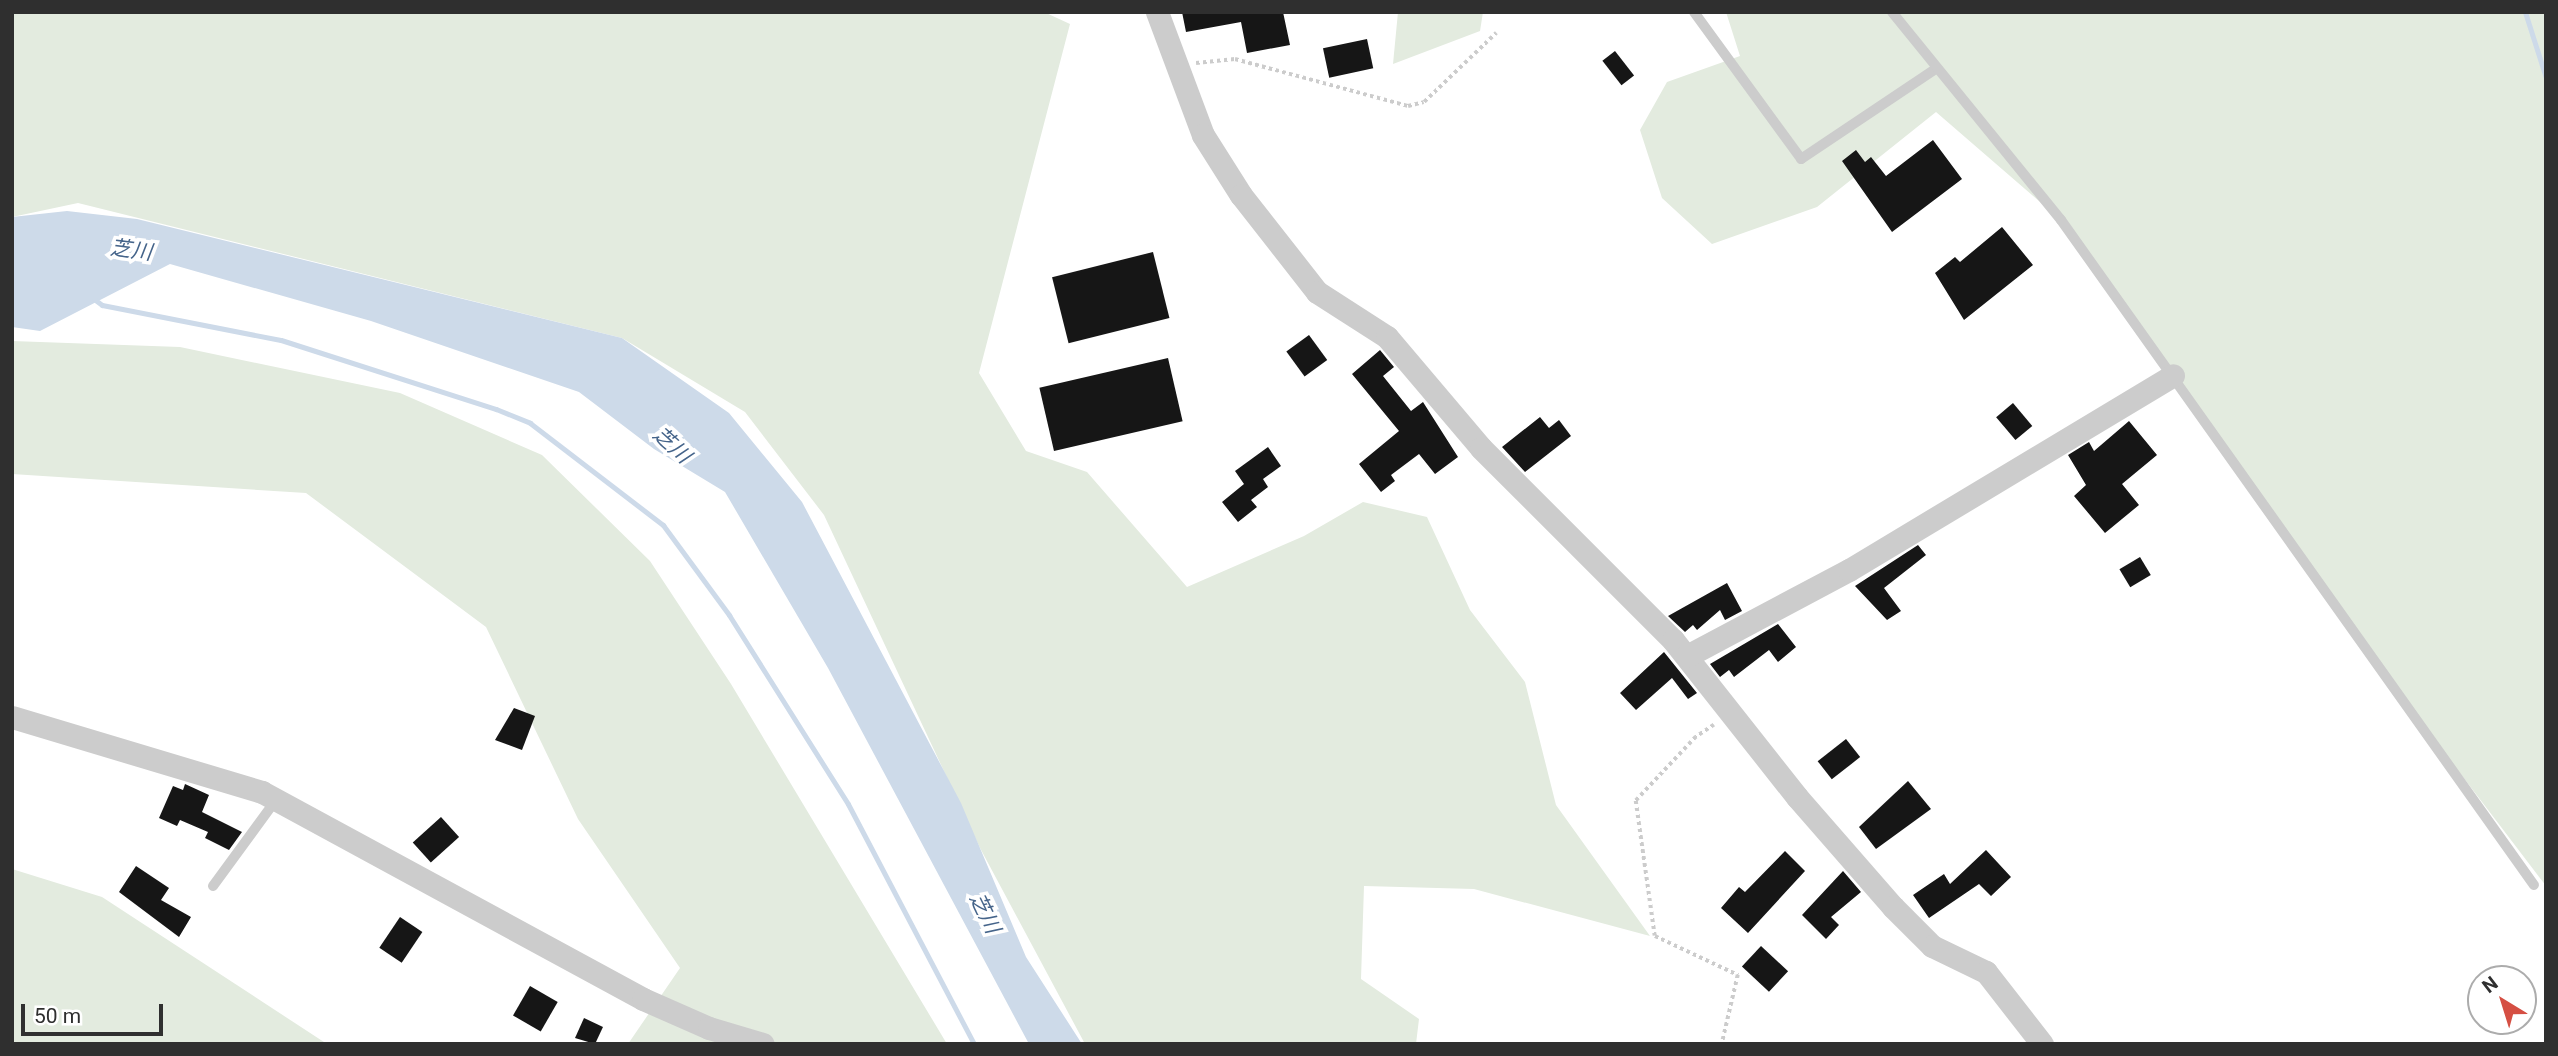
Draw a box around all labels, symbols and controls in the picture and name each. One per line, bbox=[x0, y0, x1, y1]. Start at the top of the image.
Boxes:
water label: 芝川 bbox=[109, 235, 153, 265]
water label: 芝川 bbox=[648, 422, 696, 468]
water label: 芝川 bbox=[964, 889, 1006, 937]
north arrow bbox=[2467, 965, 2537, 1035]
text: N bbox=[2478, 971, 2502, 998]
scale bar bbox=[24, 990, 166, 1034]
text: 50 m bbox=[34, 1004, 81, 1028]

